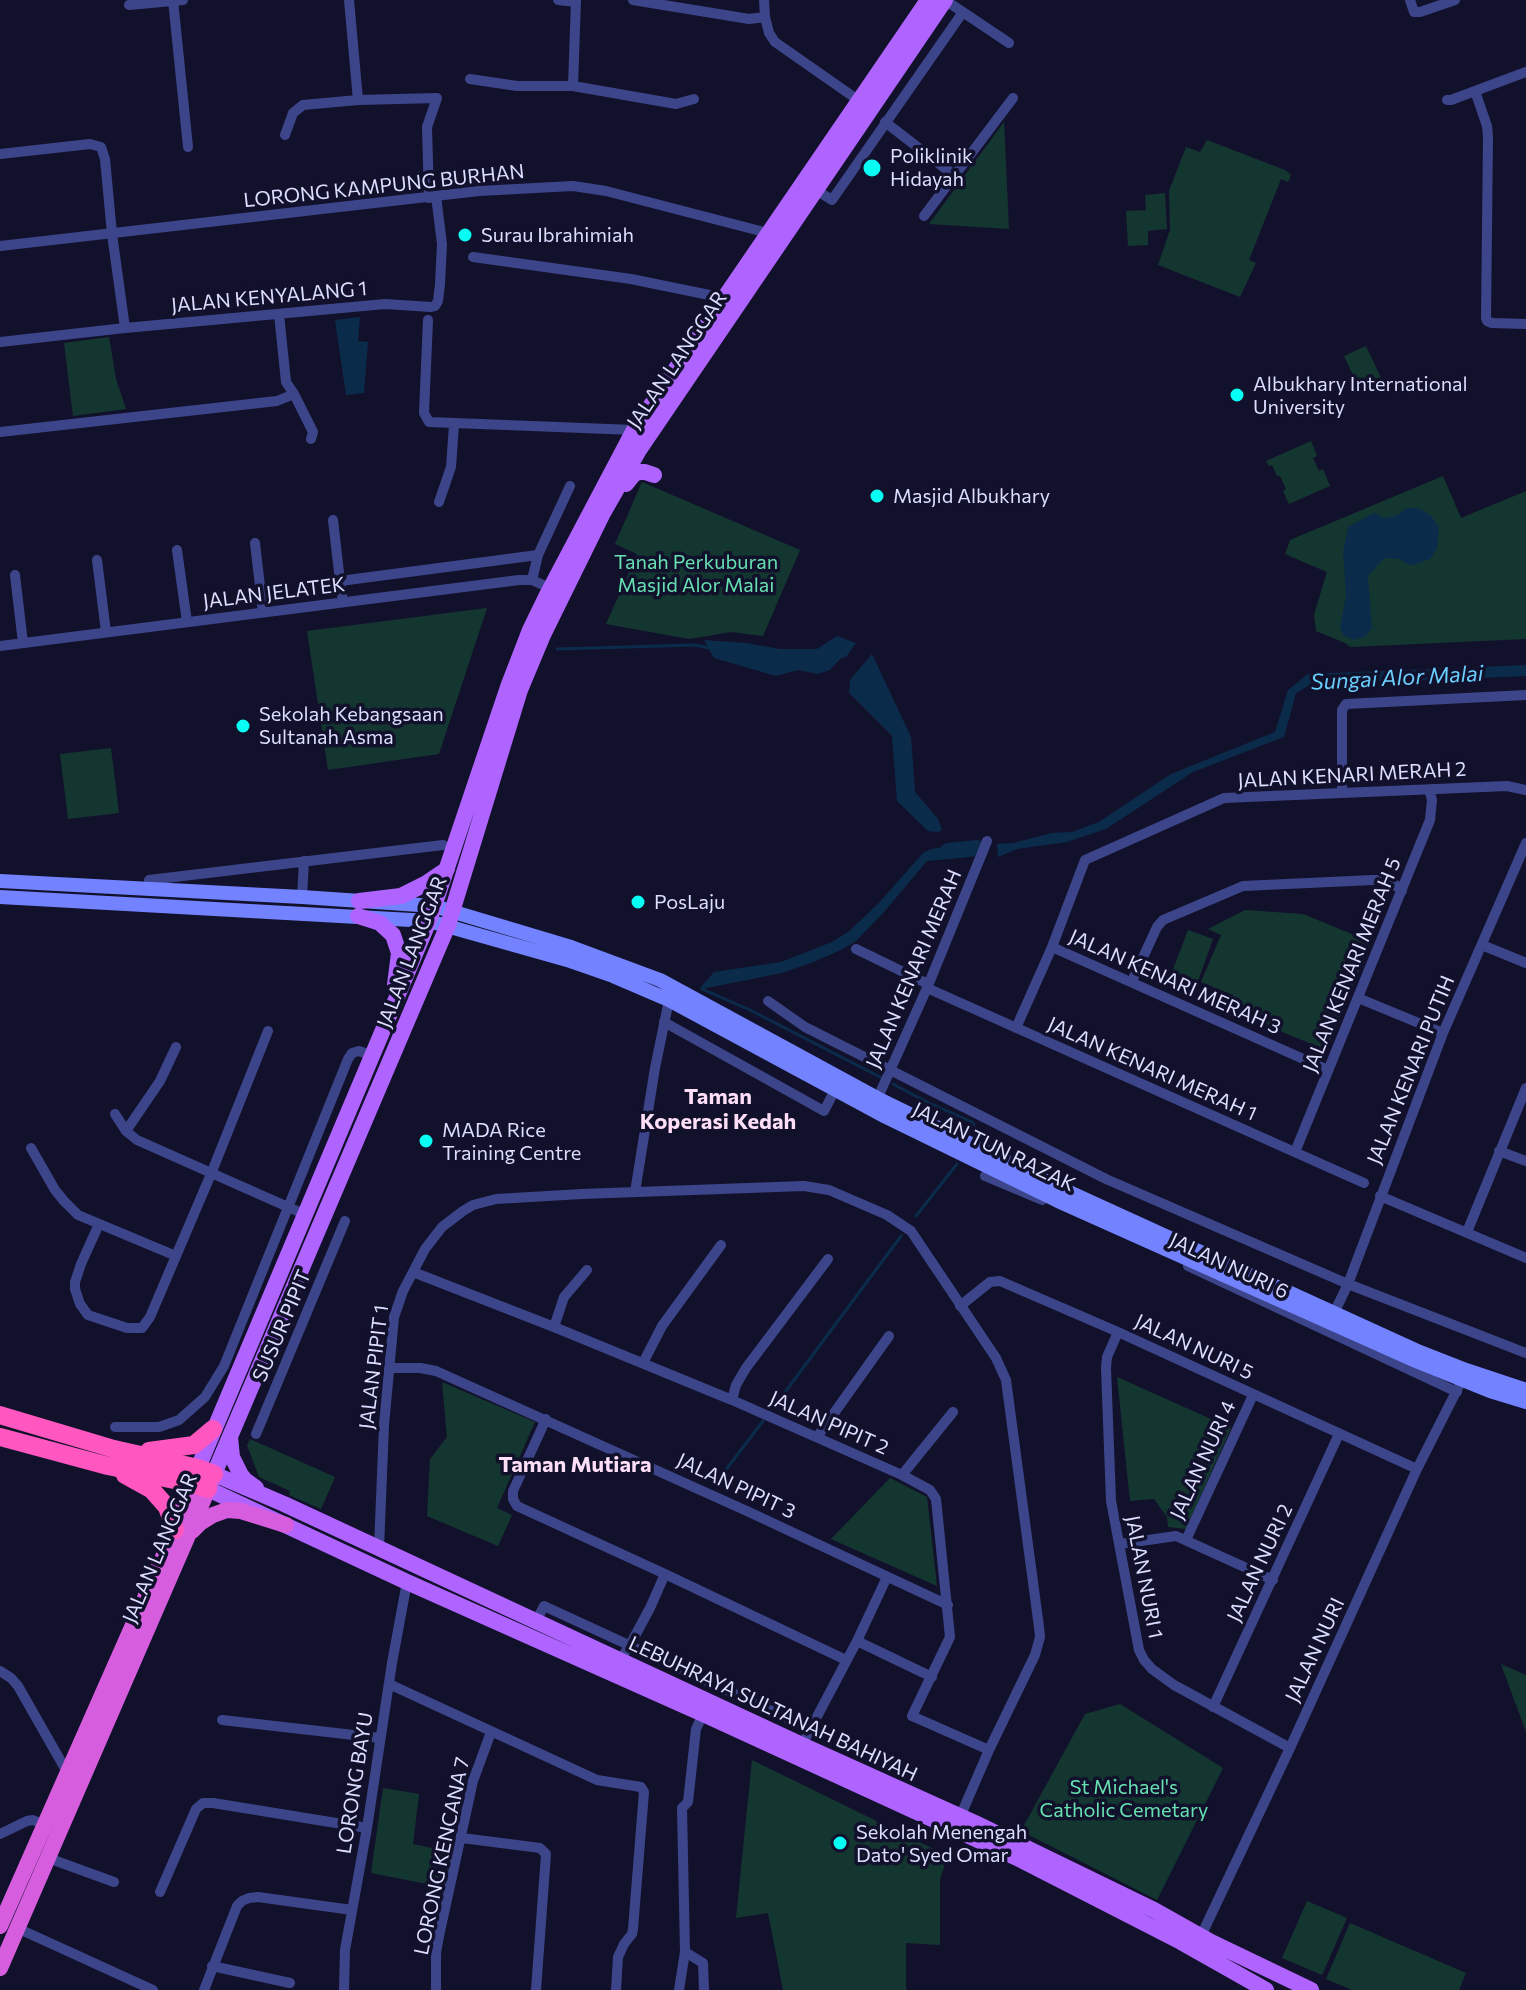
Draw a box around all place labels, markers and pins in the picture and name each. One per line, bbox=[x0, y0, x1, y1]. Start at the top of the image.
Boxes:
place label: Poliklinik Hidayah bbox=[890, 144, 973, 191]
marker: Poliklinik Hidayah bbox=[861, 157, 883, 179]
place label: Surau Ibrahimiah bbox=[481, 223, 634, 247]
marker: Surau Ibrahimiah bbox=[456, 226, 474, 244]
place label: Albukhary International University bbox=[1253, 372, 1468, 419]
marker: Albukhary International University bbox=[1228, 386, 1246, 404]
place label: Masjid Albukhary bbox=[893, 484, 1050, 508]
marker: Masjid Albukhary bbox=[868, 487, 886, 505]
place label: Sekolah Kebangsaan Sultanah Asma bbox=[259, 702, 444, 749]
marker: Sekolah Kebangsaan Sultanah Asma bbox=[234, 717, 252, 735]
place label: PosLaju bbox=[654, 890, 725, 914]
marker: PosLaju bbox=[629, 893, 647, 911]
place label: MADA Rice Training Centre bbox=[442, 1118, 581, 1165]
marker: MADA Rice Training Centre bbox=[417, 1132, 435, 1150]
place label: Sekolah Menengah Dato' Syed Omar bbox=[856, 1820, 1027, 1867]
marker: Sekolah Menengah Dato' Syed Omar bbox=[831, 1834, 849, 1852]

